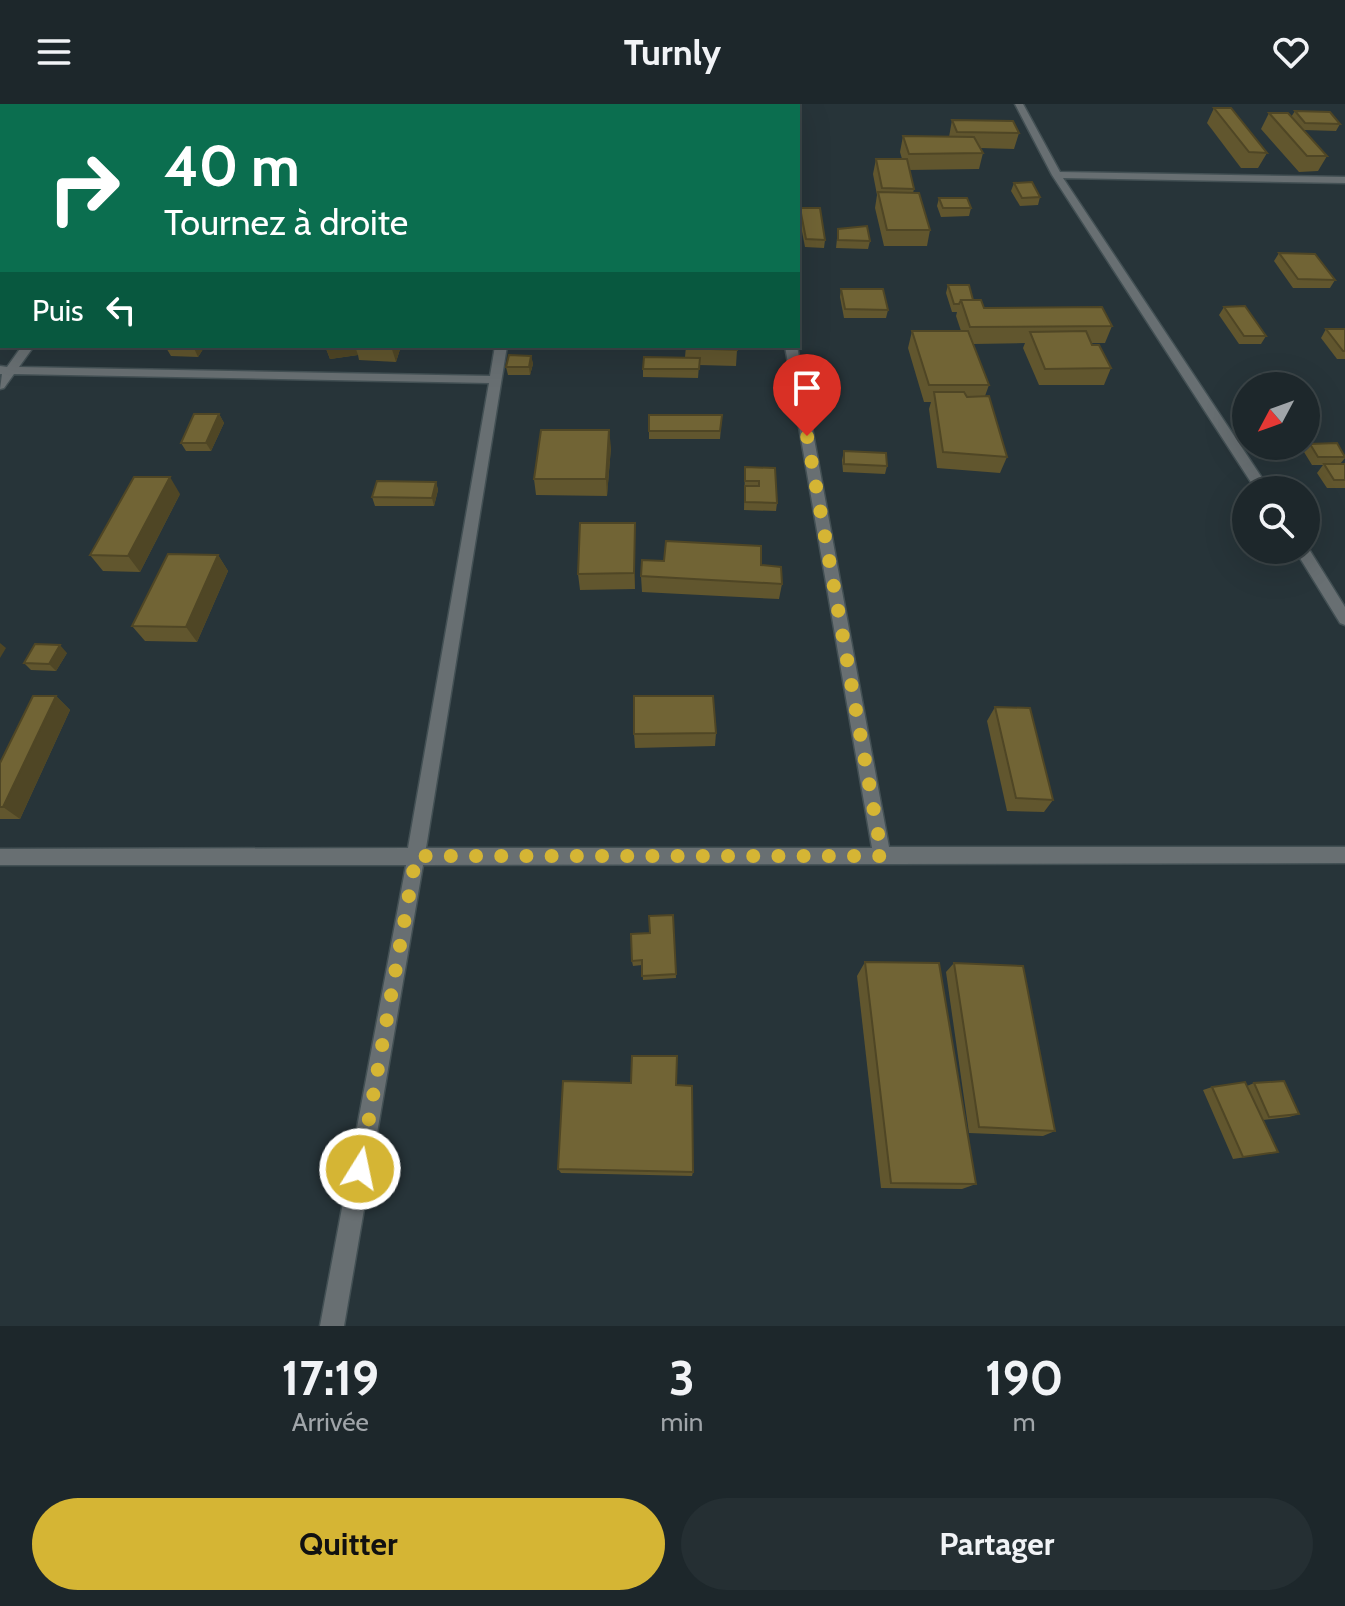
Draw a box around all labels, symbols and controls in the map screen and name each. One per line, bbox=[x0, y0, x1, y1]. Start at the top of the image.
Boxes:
icon: menu bbox=[32, 30, 76, 74]
text: Turnly bbox=[624, 30, 721, 74]
icon: heart bbox=[1269, 30, 1313, 74]
text: 40 m bbox=[164, 132, 300, 200]
icon: right bbox=[32, 136, 136, 240]
text: Tournez à droite bbox=[164, 200, 408, 244]
icon: left bbox=[99, 288, 143, 332]
text: Puis bbox=[32, 292, 83, 329]
pin bbox=[773, 354, 841, 436]
icon: arrive bbox=[785, 366, 829, 410]
north arrow bbox=[1232, 372, 1320, 460]
map controls bbox=[1232, 372, 1320, 564]
button: search bbox=[1232, 476, 1320, 564]
position arrow bbox=[318, 1127, 402, 1211]
text: 17:19 bbox=[282, 1349, 379, 1407]
text: 3 bbox=[669, 1349, 695, 1407]
text: 190 bbox=[985, 1349, 1063, 1407]
text: Arrivée bbox=[292, 1406, 369, 1438]
text: min bbox=[661, 1406, 703, 1438]
text: m bbox=[1013, 1406, 1036, 1438]
button: Quitter bbox=[32, 1498, 665, 1590]
button: Partager bbox=[681, 1498, 1313, 1590]

